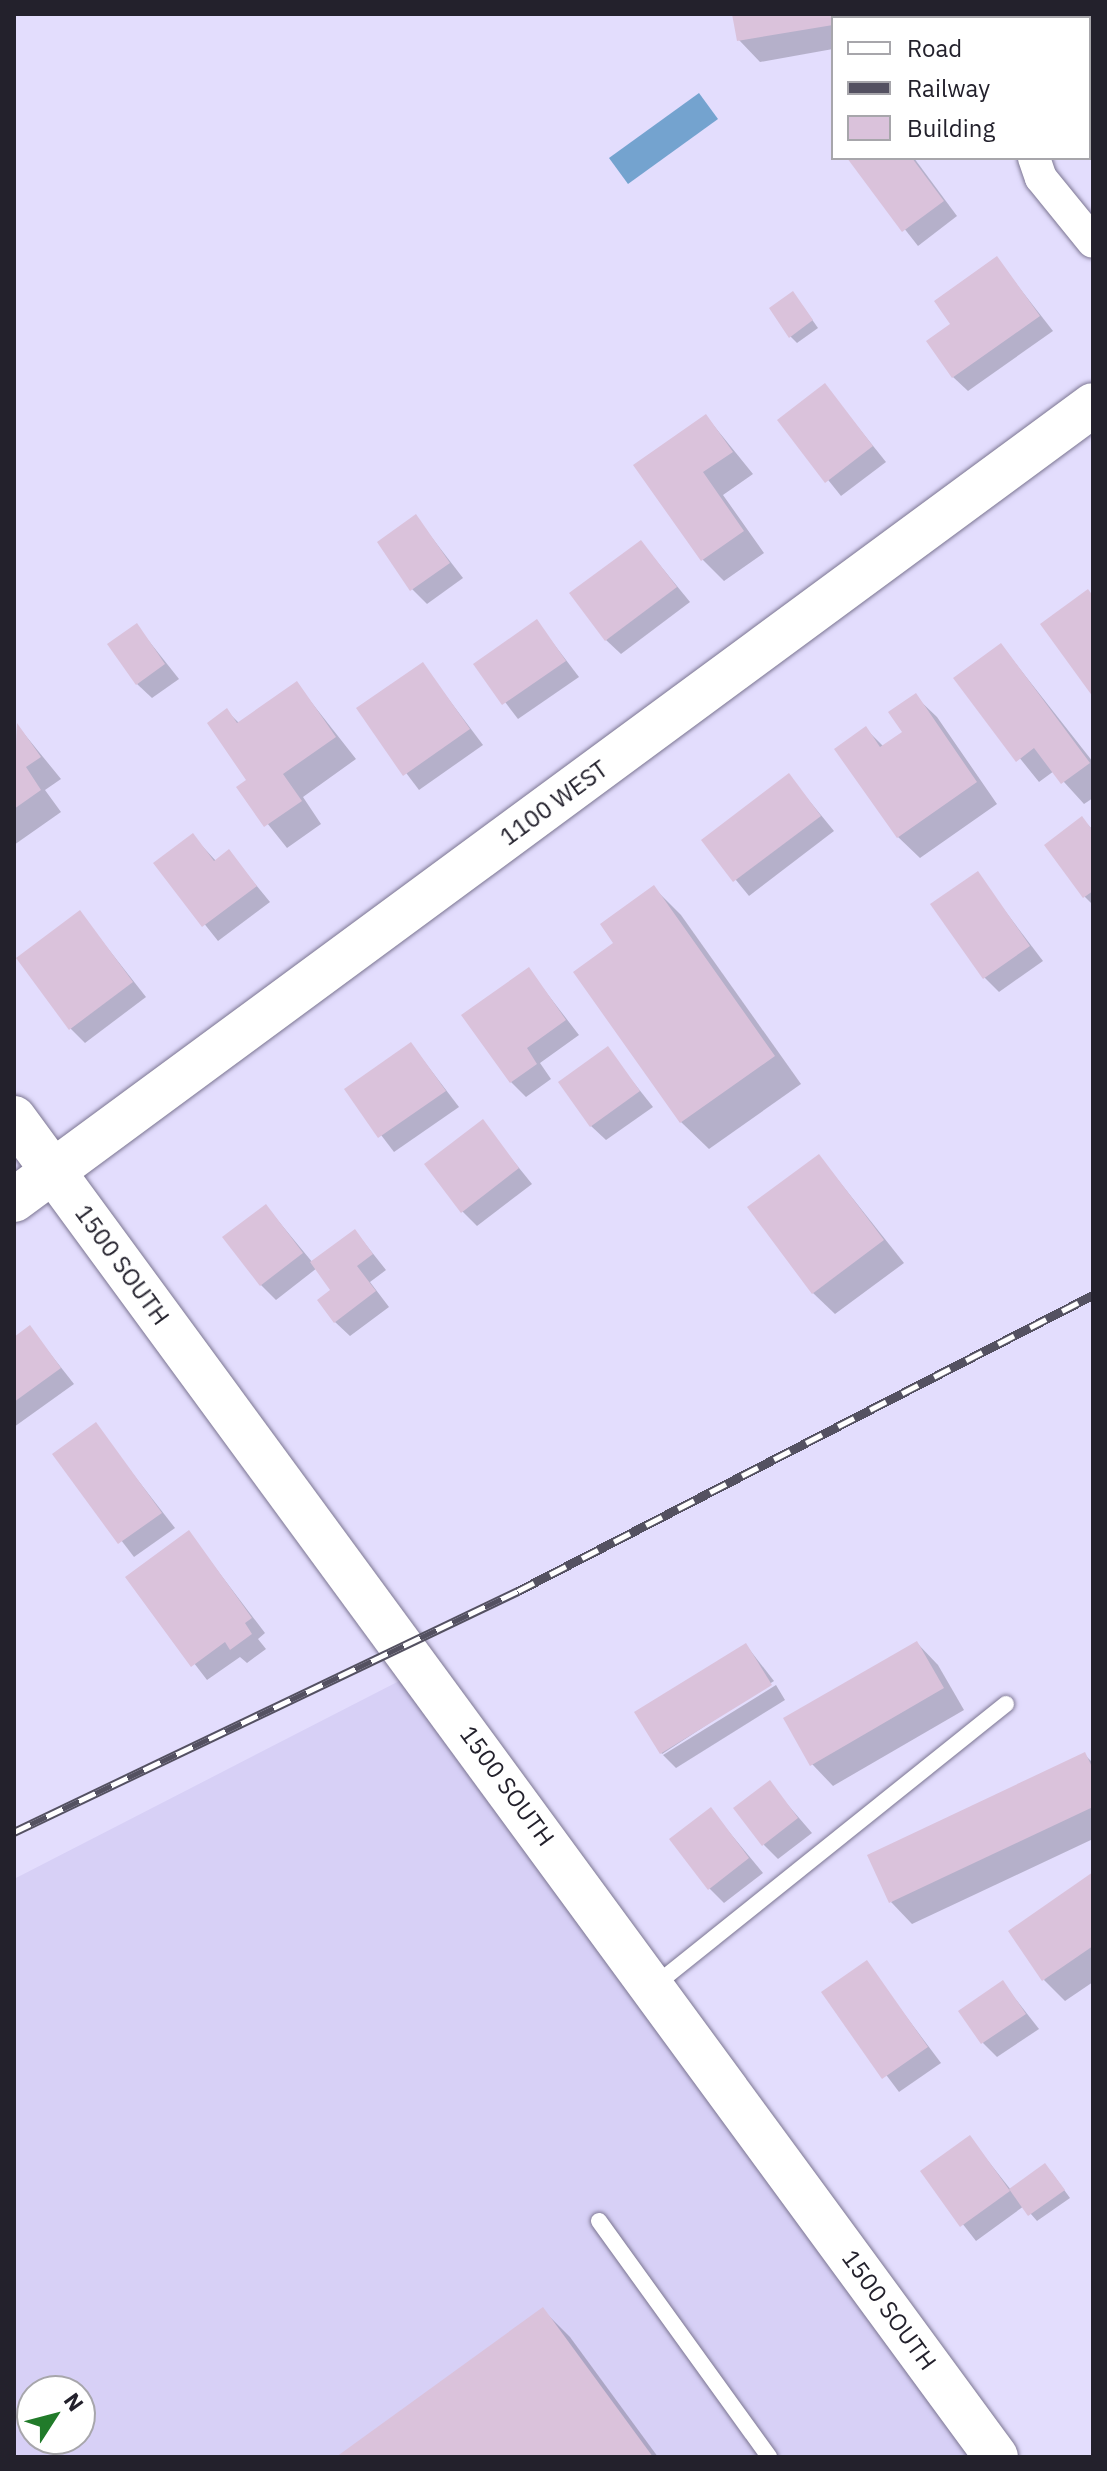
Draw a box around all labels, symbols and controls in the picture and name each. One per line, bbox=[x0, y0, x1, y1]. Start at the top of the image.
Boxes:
legend bbox=[831, 16, 1091, 160]
text: Road bbox=[907, 32, 962, 64]
text: Railway bbox=[907, 72, 990, 104]
text: Building bbox=[907, 112, 995, 144]
street label: 1100 WEST bbox=[495, 754, 613, 852]
street label: 1500 SOUTH bbox=[69, 1199, 175, 1331]
street label: 1500 SOUTH bbox=[454, 1720, 560, 1852]
street label: 1500 SOUTH bbox=[836, 2244, 942, 2376]
north arrow bbox=[16, 2375, 96, 2455]
text: N bbox=[58, 2387, 91, 2417]

